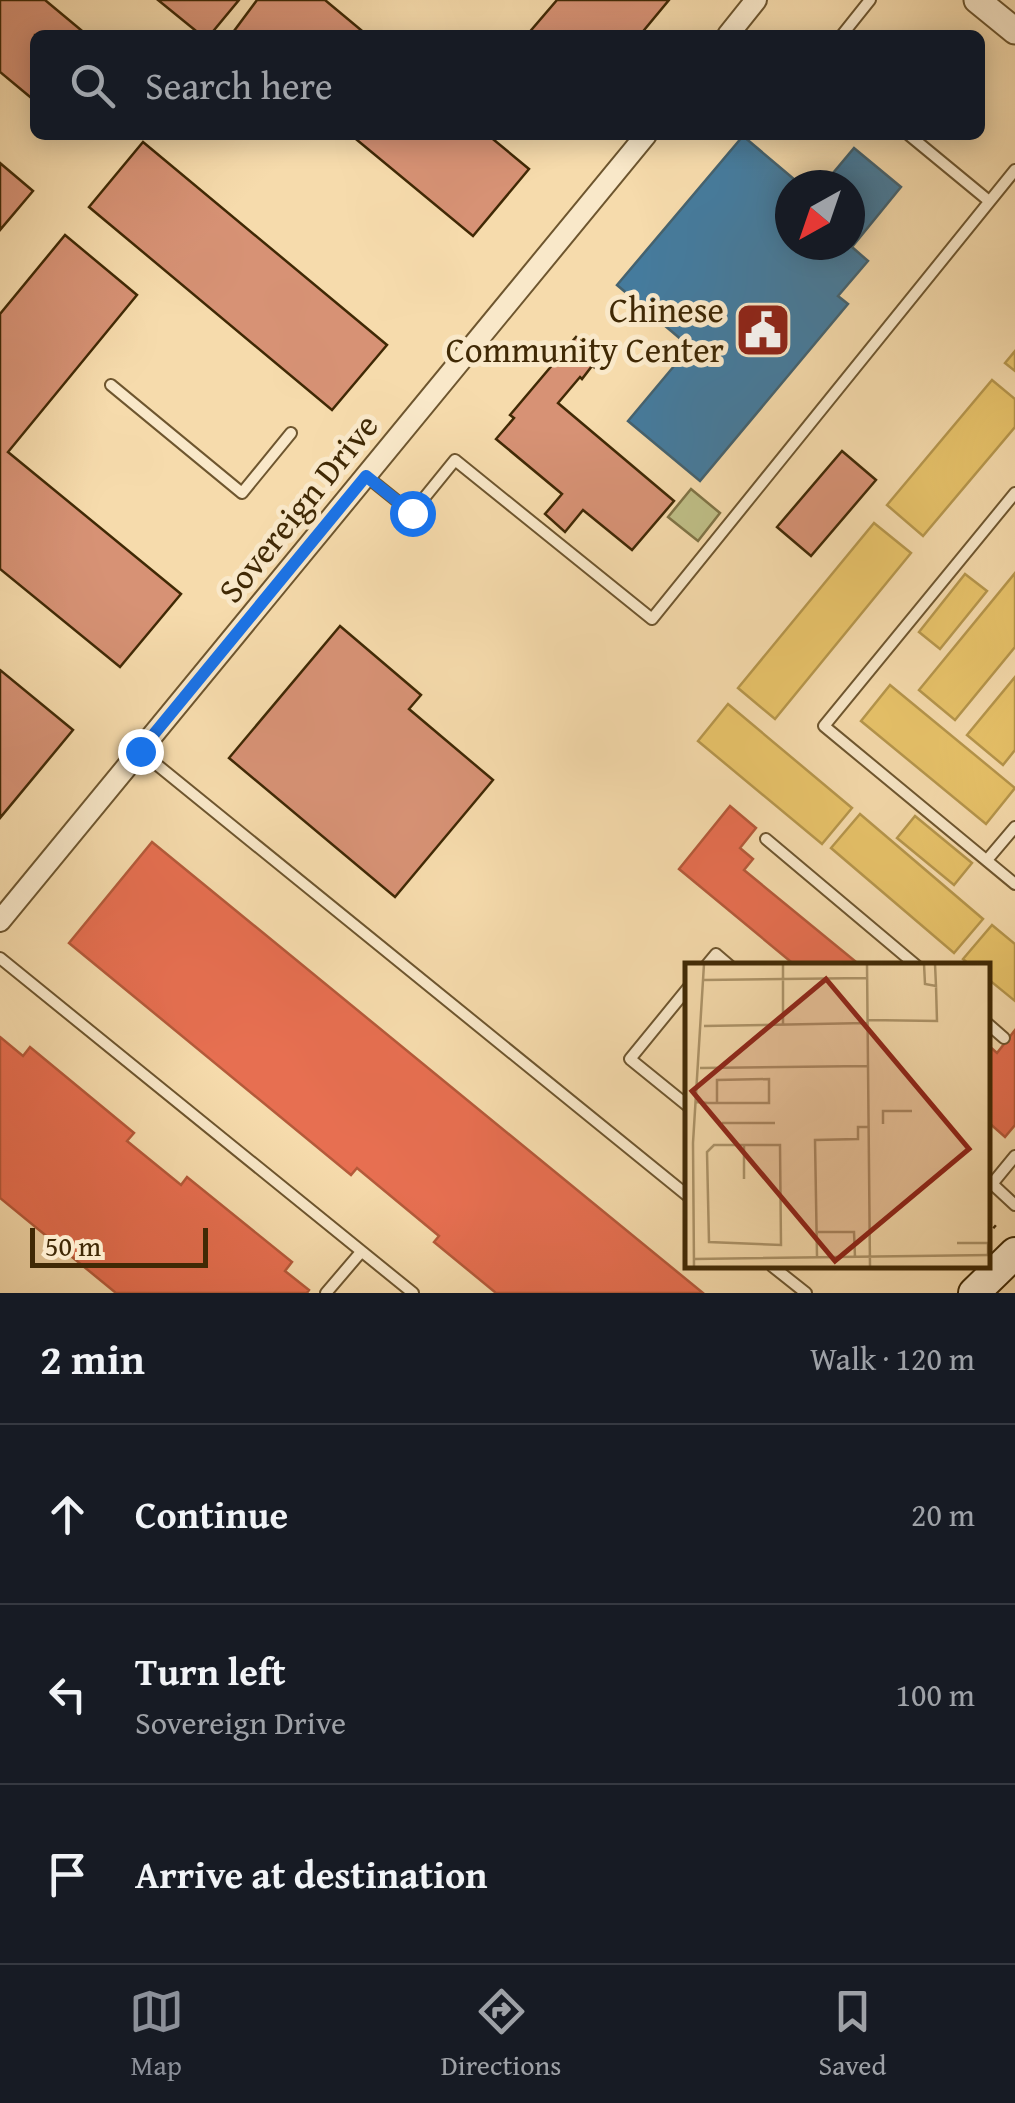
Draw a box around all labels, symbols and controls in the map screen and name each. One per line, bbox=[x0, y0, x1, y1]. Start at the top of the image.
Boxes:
search box bbox=[30, 30, 985, 140]
text: Search here bbox=[145, 57, 333, 113]
icon: search bbox=[65, 58, 120, 113]
north arrow bbox=[775, 170, 865, 260]
place label: Chinese Community Center bbox=[446, 284, 724, 375]
public building icon: Chinese Community Center bbox=[733, 300, 793, 360]
street label: Sovereign Drive bbox=[205, 402, 390, 613]
route start bbox=[390, 491, 436, 537]
route end bbox=[118, 729, 164, 775]
inset map bbox=[685, 963, 990, 1268]
scale bar bbox=[30, 1223, 208, 1268]
text: 50 m bbox=[45, 1225, 101, 1266]
text: 2 min bbox=[40, 1328, 145, 1389]
text: Walk · 120 m bbox=[810, 1335, 975, 1382]
text: Continue bbox=[135, 1486, 288, 1542]
icon: ahead bbox=[40, 1487, 95, 1542]
text: 20 m bbox=[911, 1491, 975, 1538]
text: Turn left bbox=[135, 1643, 286, 1699]
icon: left bbox=[40, 1667, 95, 1722]
text: 100 m bbox=[896, 1671, 975, 1718]
text: Sovereign Drive bbox=[135, 1699, 346, 1746]
text: Arrive at destination bbox=[135, 1846, 488, 1902]
icon: arrive bbox=[40, 1847, 95, 1902]
tab: Map bbox=[129, 1984, 184, 2085]
tab: Directions bbox=[441, 1984, 561, 2085]
tab: Saved bbox=[819, 1984, 886, 2085]

